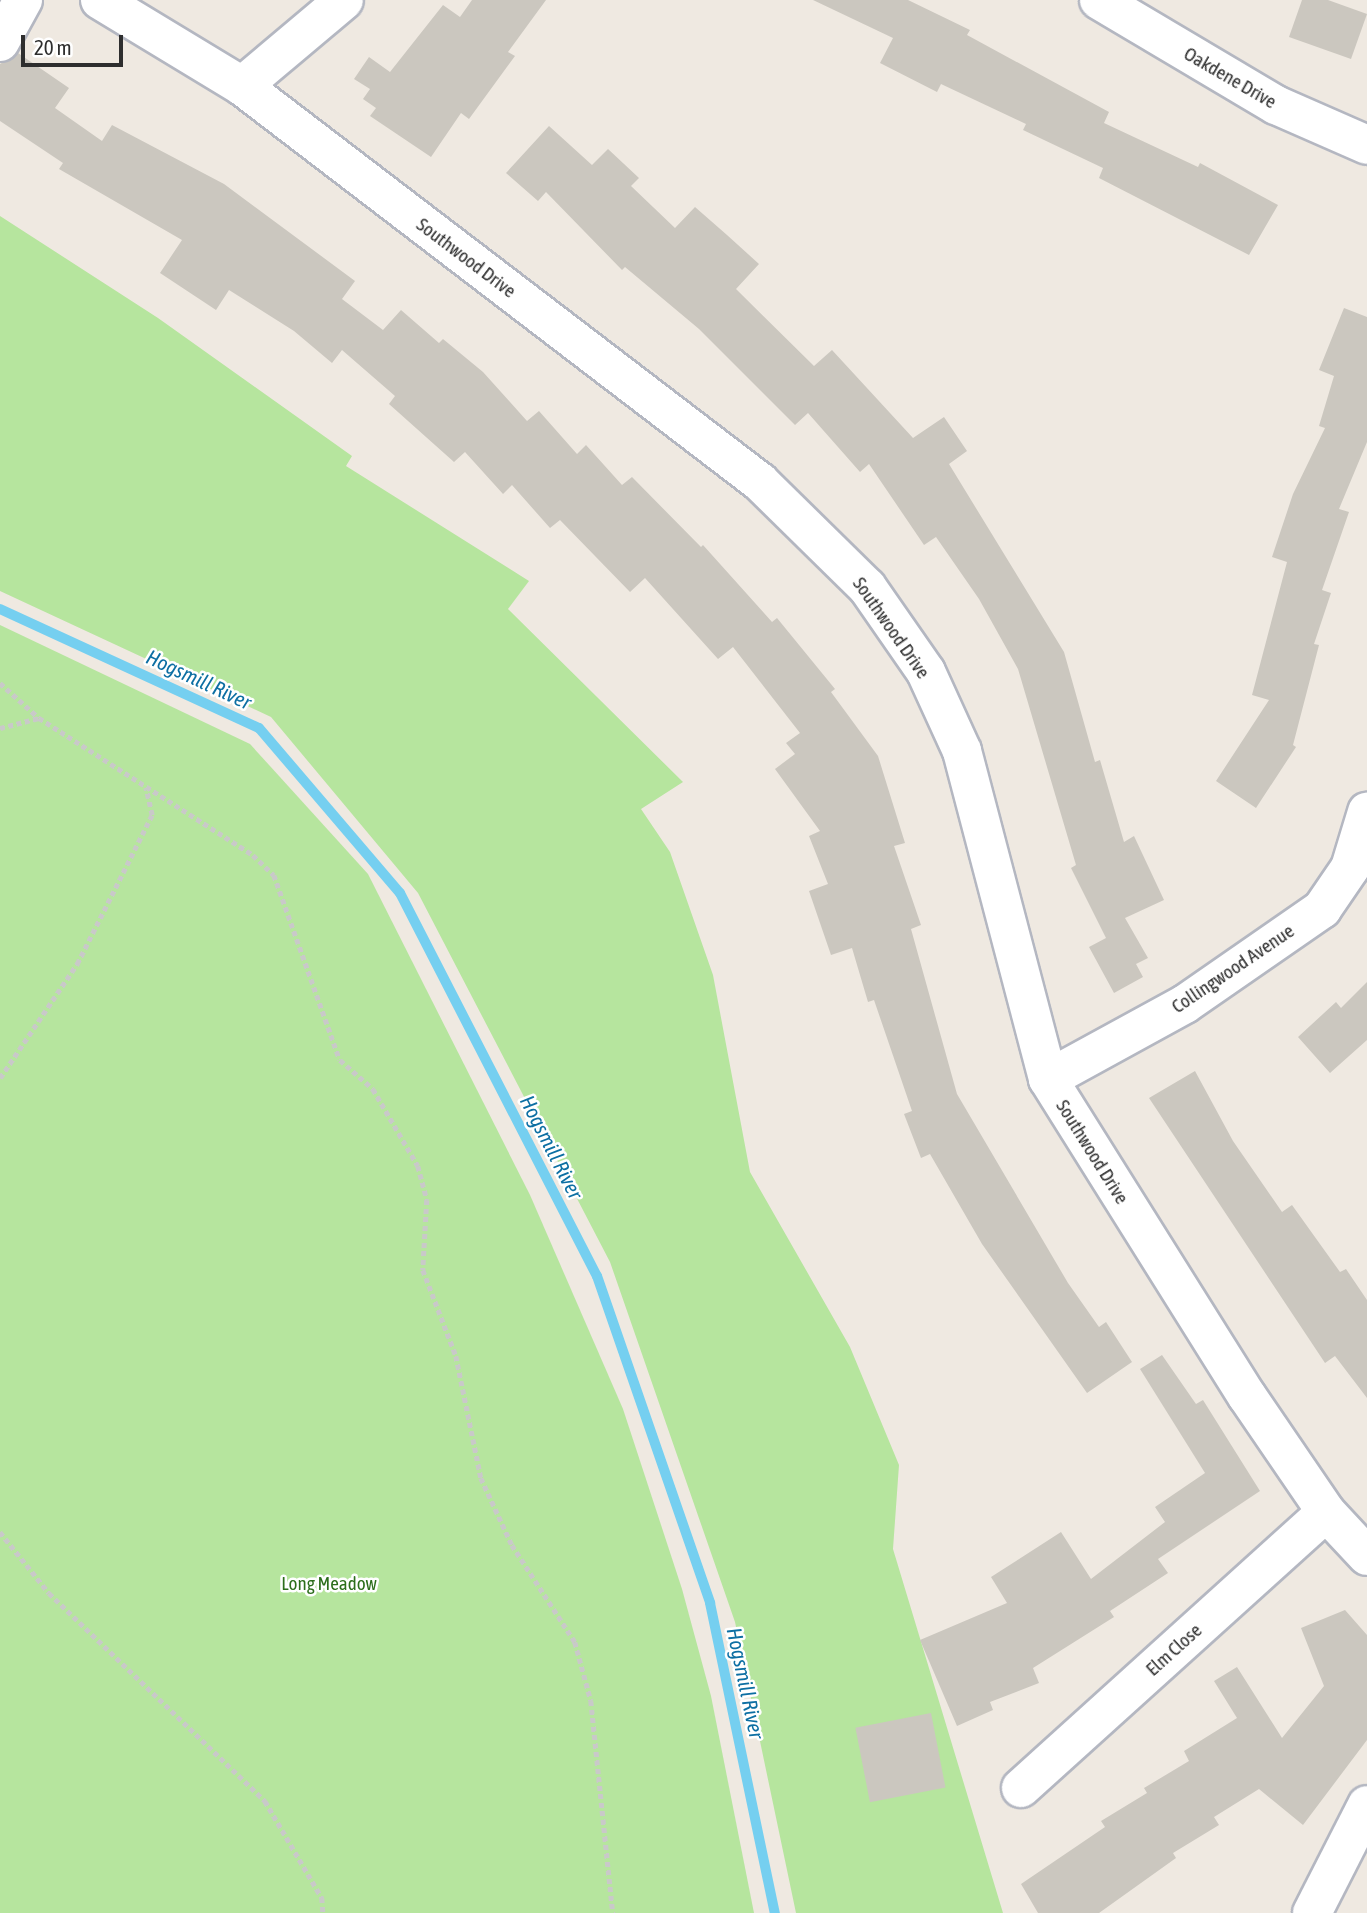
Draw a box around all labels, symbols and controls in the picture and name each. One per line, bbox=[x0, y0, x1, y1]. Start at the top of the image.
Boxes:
scale bar bbox=[24, 21, 126, 65]
text: 20 m bbox=[34, 35, 72, 59]
street label: Oakdene Drive bbox=[1180, 42, 1280, 114]
street label: Southwood Drive bbox=[412, 213, 520, 303]
street label: Southwood Drive bbox=[848, 573, 934, 683]
water label: Hogsmill River bbox=[143, 644, 255, 714]
street label: Collingwood Avenue bbox=[1168, 920, 1298, 1018]
water label: Hogsmill River bbox=[515, 1091, 589, 1203]
street label: Southwood Drive bbox=[1051, 1096, 1133, 1208]
park label: Long Meadow bbox=[281, 1573, 377, 1595]
street label: Elm Close bbox=[1141, 1619, 1207, 1681]
water label: Hogsmill River bbox=[722, 1625, 770, 1741]

